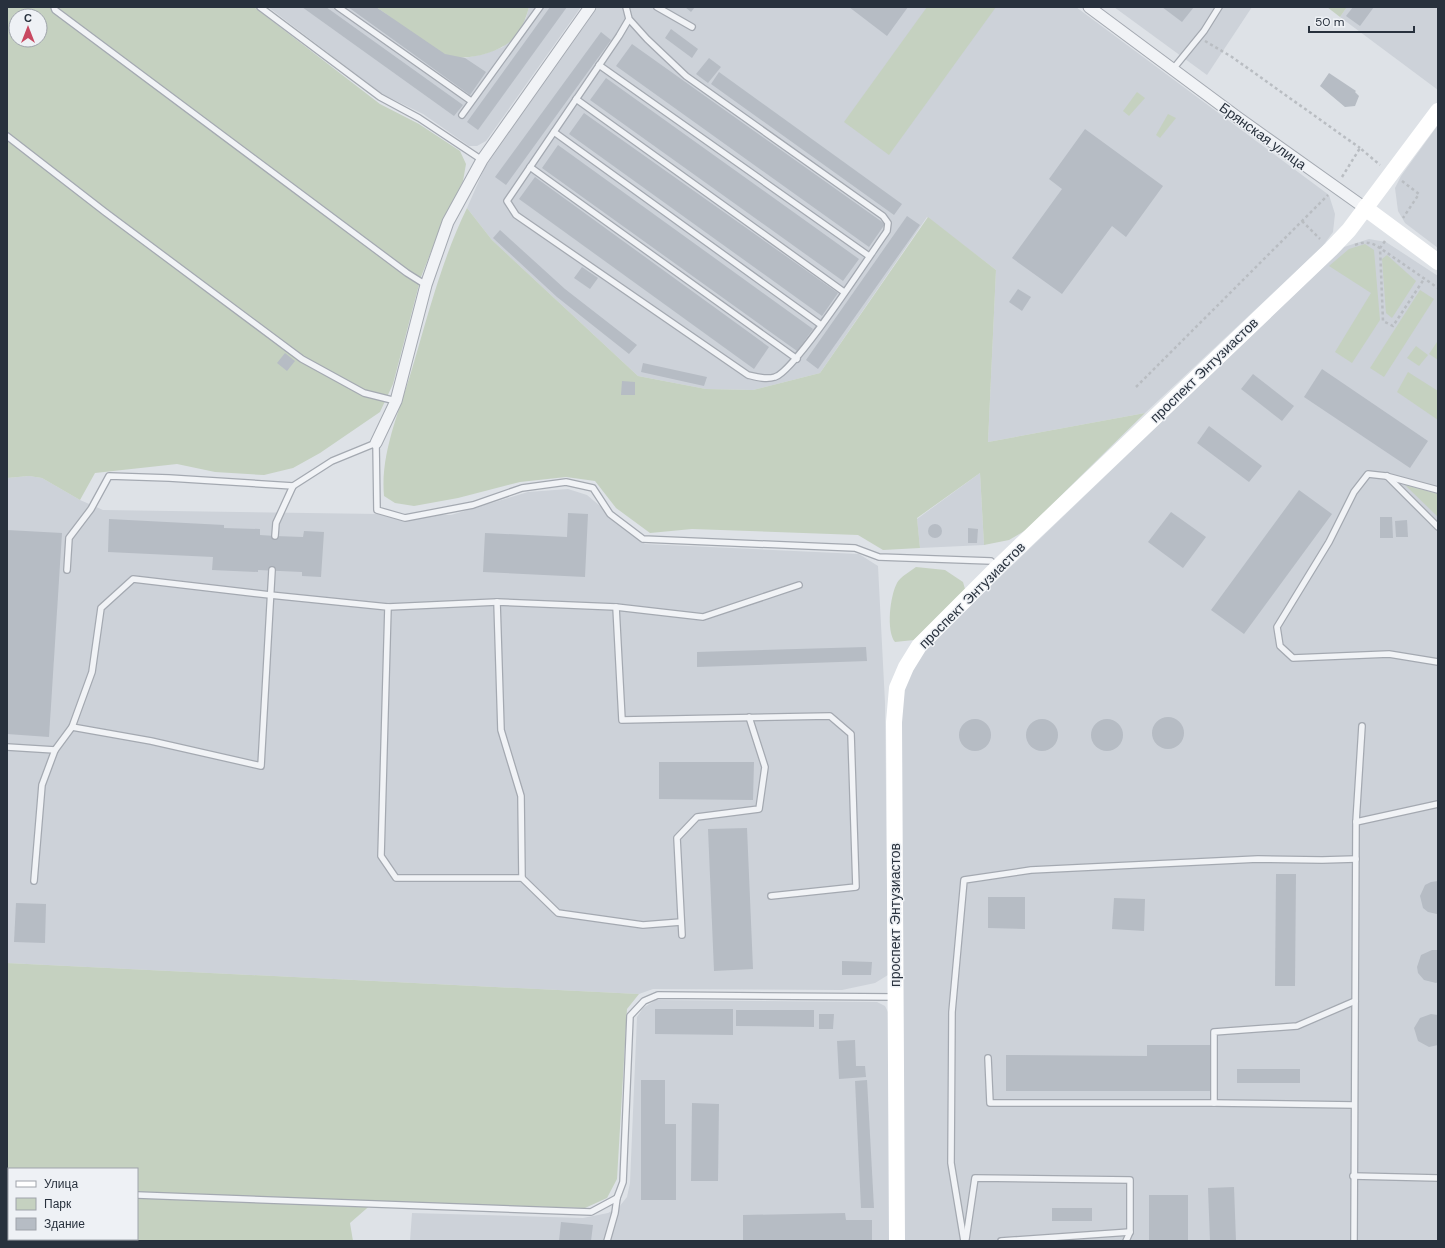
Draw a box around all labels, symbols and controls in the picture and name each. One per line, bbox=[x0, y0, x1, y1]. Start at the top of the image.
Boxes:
north arrow bbox=[8, 8, 48, 48]
scale bar bbox=[1309, 8, 1414, 34]
text: С bbox=[24, 11, 32, 25]
text: 50 m bbox=[1315, 14, 1344, 30]
street label: Брянская улица bbox=[1216, 98, 1310, 174]
street label: проспект Энтузиастов bbox=[1146, 314, 1262, 426]
street label: проспект Энтузиастов bbox=[915, 538, 1029, 652]
street label: проспект Энтузиастов bbox=[886, 843, 904, 987]
legend bbox=[8, 1168, 138, 1240]
text: Улица bbox=[44, 1176, 78, 1192]
text: Парк bbox=[44, 1196, 72, 1212]
text: Здание bbox=[44, 1216, 85, 1232]

